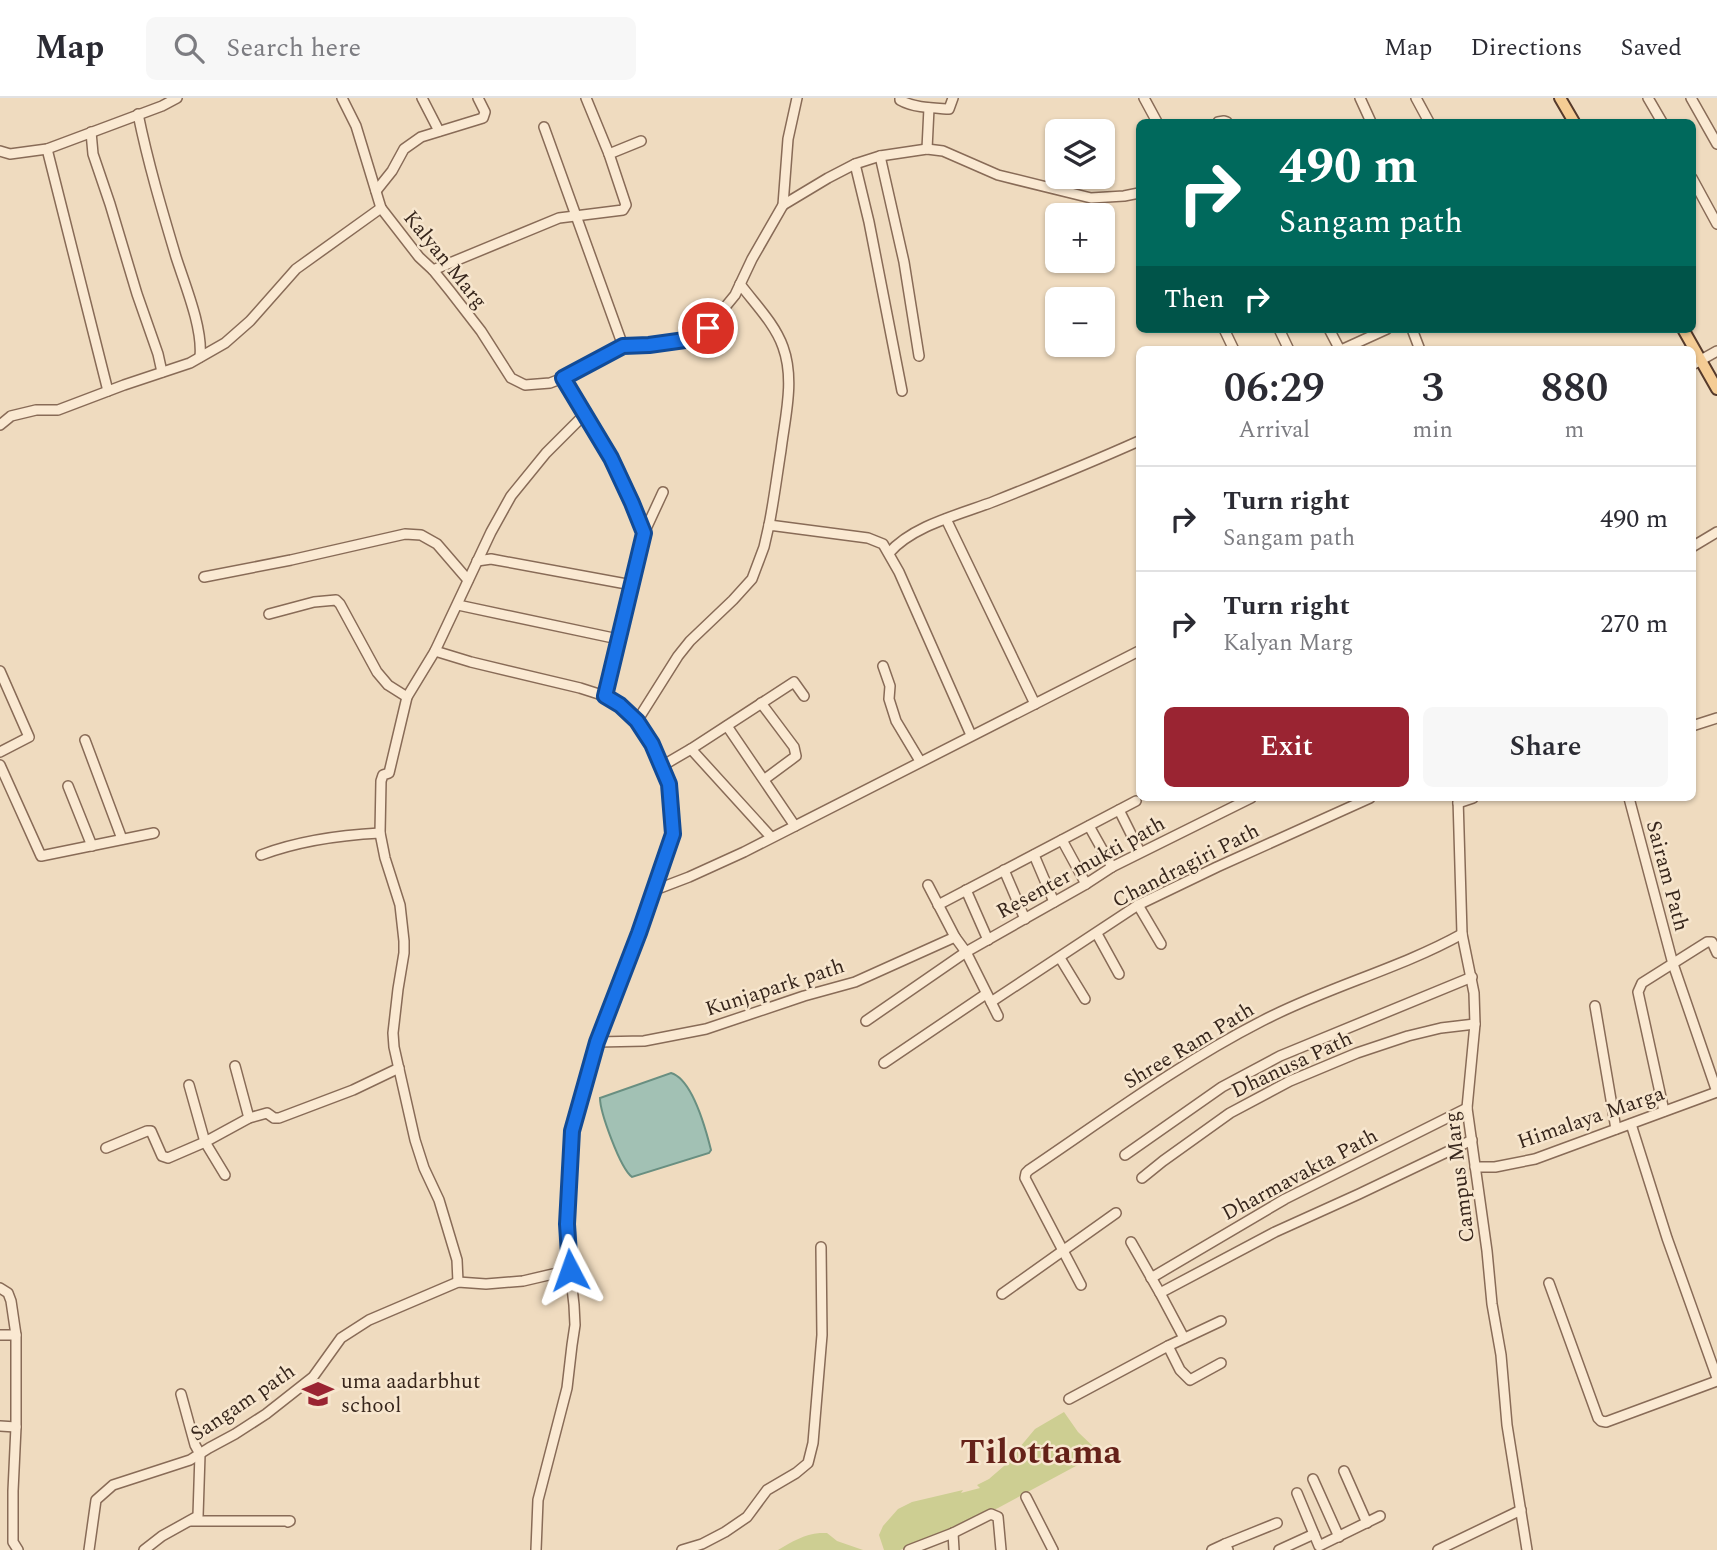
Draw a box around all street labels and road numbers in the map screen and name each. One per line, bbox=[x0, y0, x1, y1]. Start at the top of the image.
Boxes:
street label: Kalyan Marg bbox=[395, 204, 495, 316]
street label: Resenter mukti path bbox=[991, 808, 1171, 928]
street label: Chandragiri Path bbox=[1107, 815, 1265, 917]
street label: Sairam Path bbox=[1637, 817, 1697, 935]
street label: Kunjapark path bbox=[701, 950, 849, 1026]
street label: Shree Ram Path bbox=[1117, 994, 1261, 1098]
street label: Dhanusa Path bbox=[1226, 1023, 1358, 1107]
street label: Himalaya Marga bbox=[1513, 1078, 1670, 1158]
street label: Campus Marg bbox=[1436, 1110, 1484, 1244]
street label: Dharmavakta Path bbox=[1216, 1120, 1384, 1230]
street label: Sangam path bbox=[184, 1356, 302, 1450]

